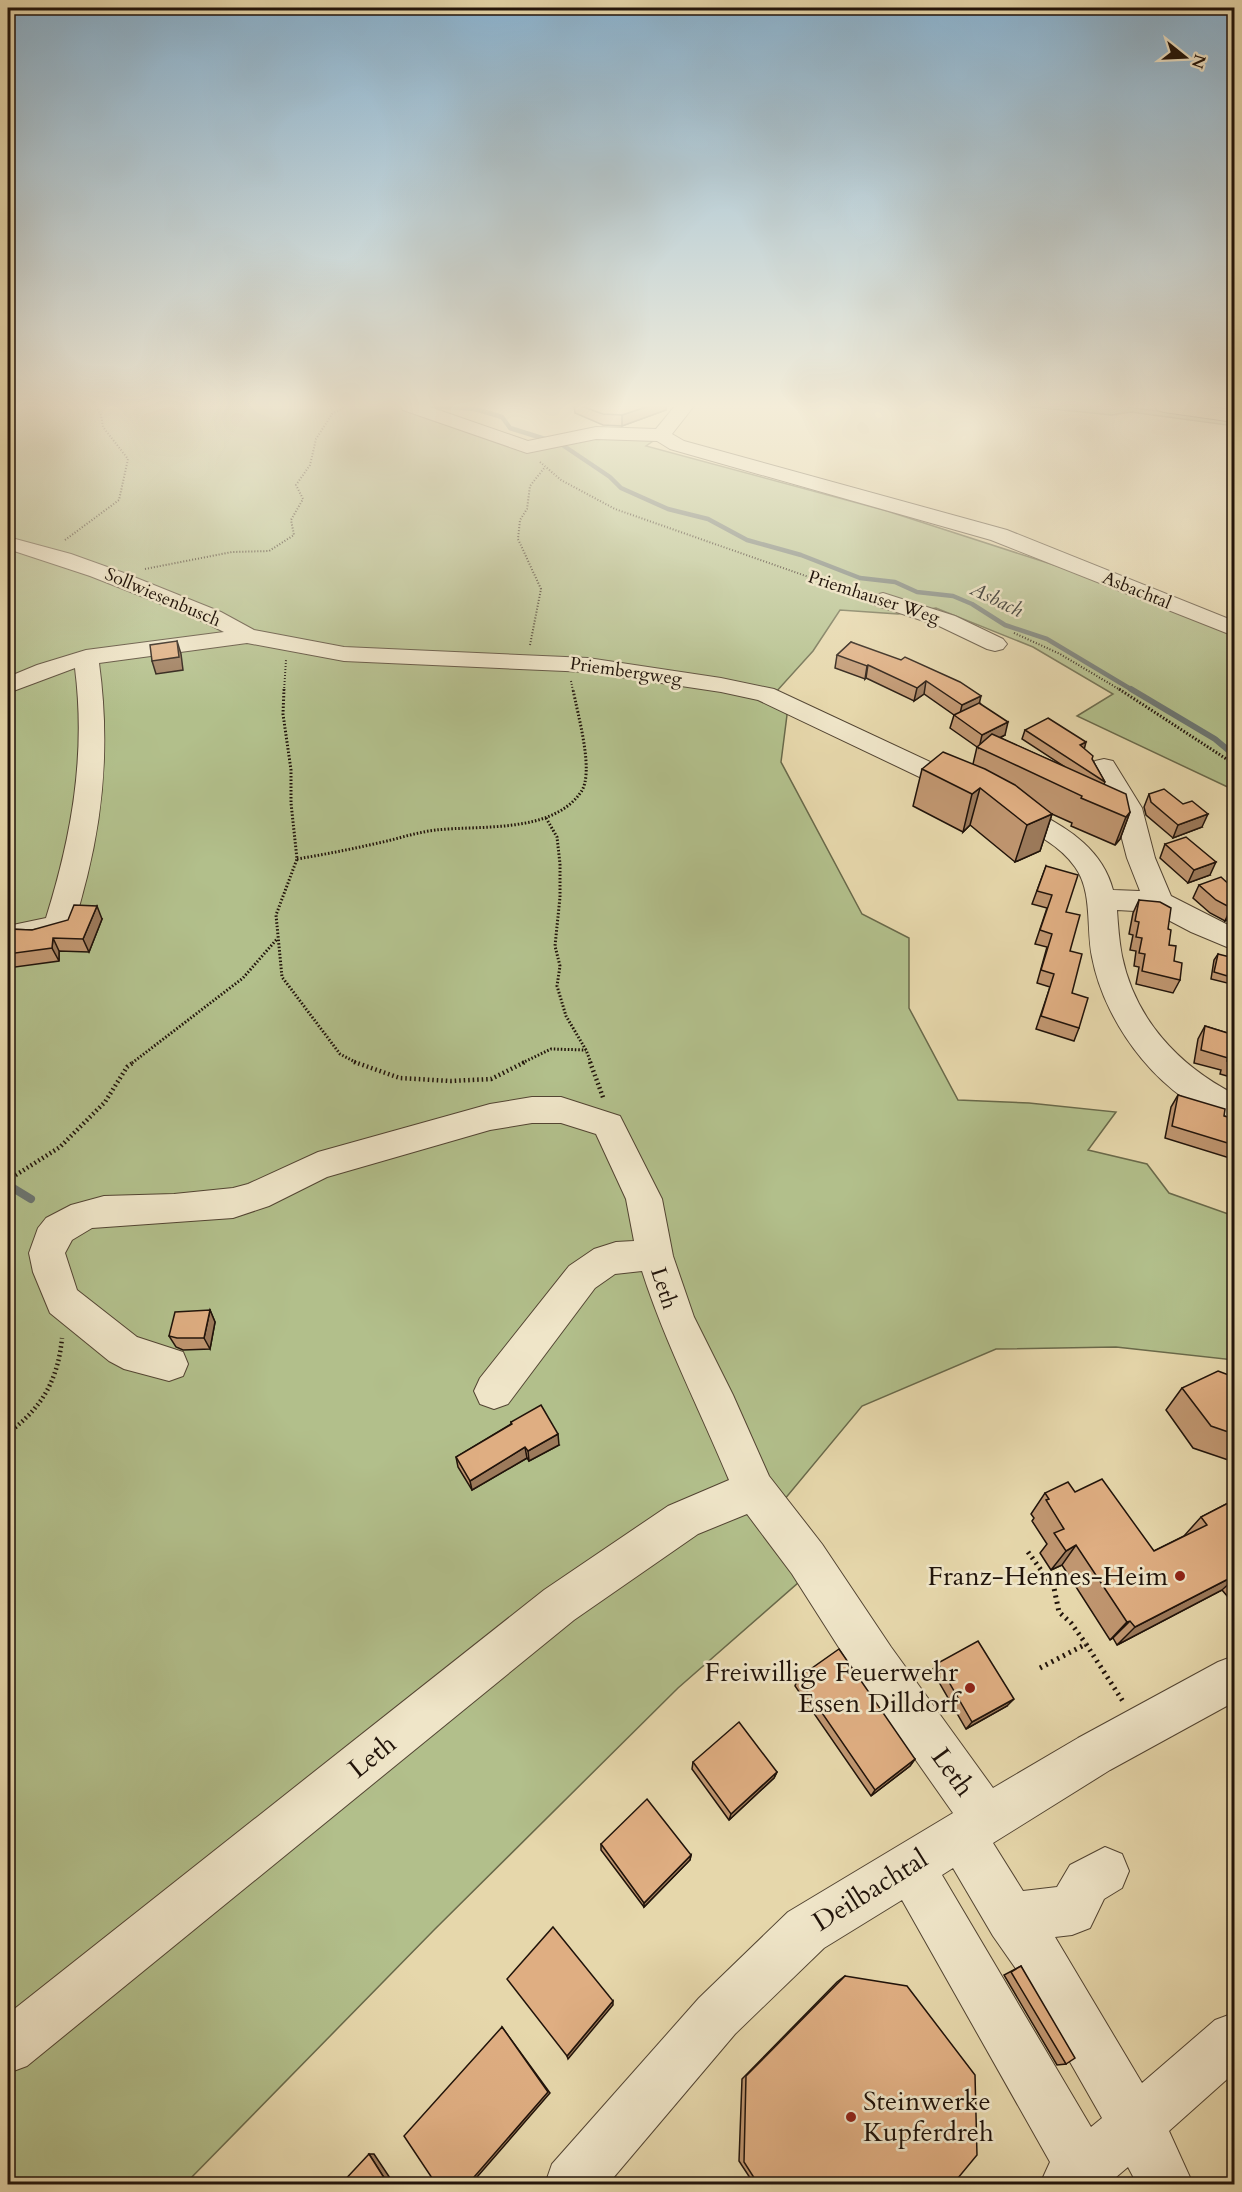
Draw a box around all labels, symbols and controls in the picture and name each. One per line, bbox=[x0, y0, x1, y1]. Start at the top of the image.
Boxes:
north arrow bbox=[1155, 27, 1215, 87]
text: N bbox=[1186, 51, 1211, 71]
street label: Sollwiesenbusch bbox=[101, 562, 225, 633]
street label: Priemhauser Weg bbox=[805, 564, 944, 631]
street label: Asbachtal bbox=[1099, 565, 1175, 616]
water label: Asbach bbox=[965, 575, 1028, 624]
street label: Priembergweg bbox=[568, 651, 684, 692]
street label: Leth bbox=[643, 1264, 685, 1313]
place label: Franz-Hennes-Heim bbox=[928, 1558, 1168, 1595]
marker: Franz-Hennes-Heim bbox=[1173, 1569, 1187, 1583]
place label: Freiwillige Feuerwehr Essen Dilldorf bbox=[705, 1654, 963, 1722]
marker: Freiwillige Feuerwehr Essen Dilldorf bbox=[963, 1681, 977, 1695]
street label: Leth bbox=[340, 1726, 404, 1787]
street label: Leth bbox=[922, 1740, 983, 1804]
street label: Deilbachtal bbox=[806, 1840, 935, 1940]
place label: Steinwerke Kupferdreh bbox=[863, 2083, 994, 2151]
marker: Steinwerke Kupferdreh bbox=[844, 2110, 858, 2124]

